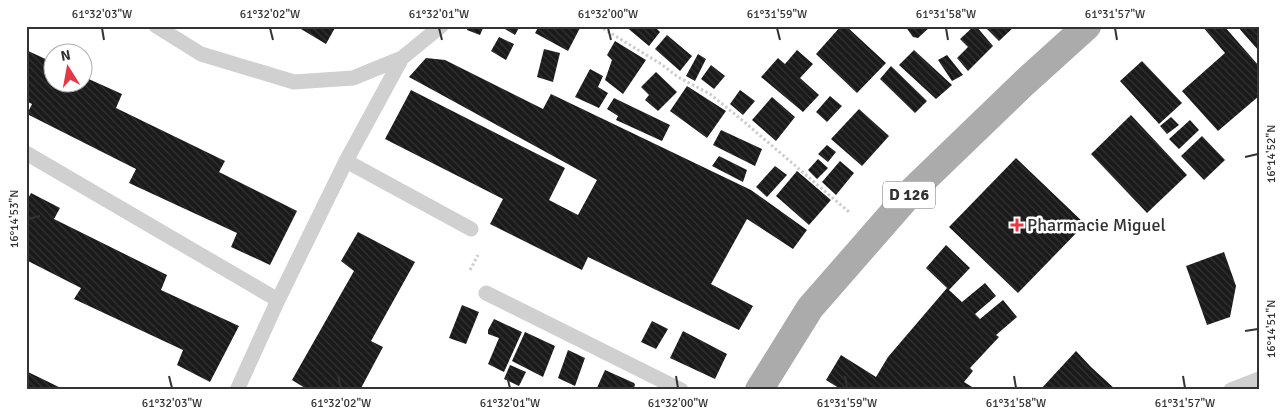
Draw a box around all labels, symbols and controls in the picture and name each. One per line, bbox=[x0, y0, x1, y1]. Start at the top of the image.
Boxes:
text: 61°32'03"W bbox=[72, 7, 132, 22]
text: 61°32'02"W bbox=[240, 7, 300, 22]
text: 61°32'01"W bbox=[409, 7, 469, 22]
text: 61°32'00"W bbox=[578, 7, 638, 22]
text: 61°31'59"W bbox=[747, 7, 807, 22]
text: 61°31'58"W bbox=[916, 7, 976, 22]
text: 61°31'57"W bbox=[1085, 7, 1145, 22]
north arrow bbox=[42, 42, 92, 92]
text: N bbox=[59, 46, 72, 65]
text: 16°14'52"N bbox=[1264, 125, 1279, 183]
road number: D 126 bbox=[883, 182, 935, 208]
text: 16°14'53"N bbox=[7, 190, 22, 248]
place label: Pharmacie Miguel bbox=[1027, 214, 1166, 236]
marker: Pharmacie Miguel bbox=[1011, 219, 1023, 231]
text: 16°14'51"N bbox=[1264, 300, 1279, 358]
text: 61°32'03"W bbox=[142, 396, 202, 411]
text: 61°32'02"W bbox=[311, 396, 371, 411]
text: 61°32'01"W bbox=[480, 396, 540, 411]
text: 61°32'00"W bbox=[648, 396, 708, 411]
text: 61°31'59"W bbox=[817, 396, 877, 411]
text: 61°31'58"W bbox=[986, 396, 1046, 411]
text: 61°31'57"W bbox=[1155, 396, 1215, 411]

